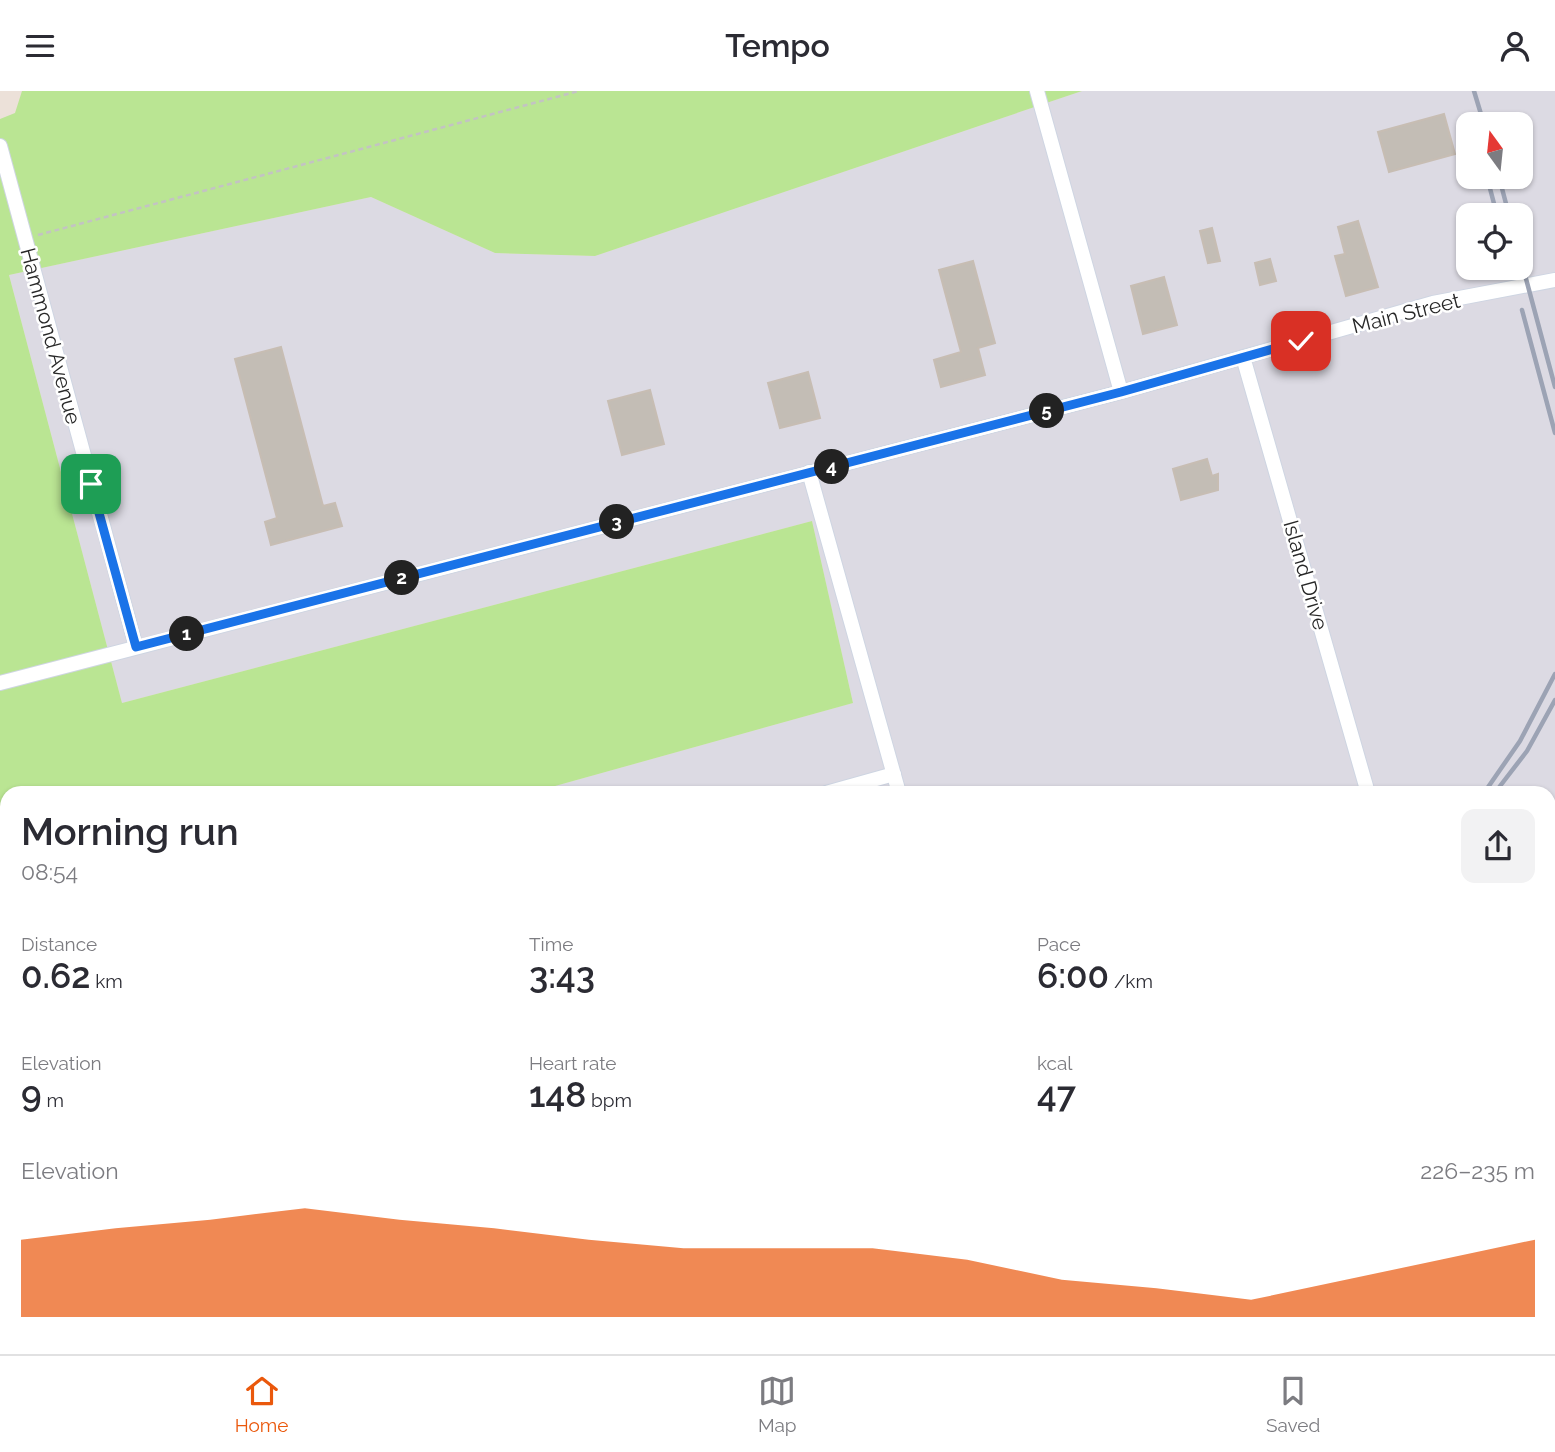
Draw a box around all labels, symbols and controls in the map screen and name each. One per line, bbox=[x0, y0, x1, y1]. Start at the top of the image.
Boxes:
icon: menu bbox=[21, 27, 59, 65]
text: Tempo bbox=[725, 27, 830, 64]
icon: person bbox=[1496, 27, 1534, 65]
north arrow bbox=[1456, 112, 1533, 189]
map controls bbox=[1456, 112, 1533, 280]
button: locate bbox=[1456, 203, 1533, 280]
street label: Hammond Avenue bbox=[15, 245, 87, 427]
street label: Main Street bbox=[1350, 288, 1462, 338]
pin bbox=[1271, 311, 1331, 371]
icon: check bbox=[1282, 322, 1320, 360]
pin: 5 bbox=[1030, 393, 1064, 429]
text: 5 bbox=[1041, 399, 1052, 421]
pin: 4 bbox=[814, 449, 850, 485]
pin bbox=[61, 454, 121, 514]
text: 4 bbox=[826, 455, 837, 477]
icon: arrive bbox=[72, 465, 110, 503]
pin: 3 bbox=[600, 505, 634, 539]
text: 3 bbox=[611, 510, 622, 532]
street label: Island Drive bbox=[1278, 517, 1334, 633]
pin: 2 bbox=[384, 561, 420, 595]
text: 2 bbox=[396, 566, 407, 588]
pin: 1 bbox=[170, 617, 204, 651]
text: 1 bbox=[182, 622, 191, 644]
text: Morning run bbox=[21, 809, 239, 854]
button: share bbox=[1461, 809, 1535, 883]
text: 08:54 bbox=[21, 858, 78, 885]
text: Distance bbox=[21, 933, 97, 955]
text: Time bbox=[529, 933, 573, 955]
text: Pace bbox=[1037, 933, 1081, 955]
text: 0.62 bbox=[21, 955, 90, 996]
text: 3:43 bbox=[529, 955, 595, 996]
text: 6:00 bbox=[1037, 955, 1109, 996]
text: km bbox=[90, 970, 123, 992]
text: /km bbox=[1109, 970, 1153, 992]
text: Elevation bbox=[21, 1052, 102, 1074]
text: Heart rate bbox=[529, 1052, 617, 1074]
text: kcal bbox=[1037, 1052, 1073, 1074]
text: 9 bbox=[21, 1074, 42, 1115]
text: 148 bbox=[529, 1074, 586, 1115]
text: 47 bbox=[1037, 1074, 1076, 1115]
text: m bbox=[42, 1089, 64, 1111]
text: bpm bbox=[586, 1089, 632, 1111]
text: Elevation bbox=[21, 1157, 119, 1184]
text: 226–235 m bbox=[1420, 1157, 1535, 1184]
tab: Home bbox=[235, 1372, 288, 1436]
tab: Map bbox=[758, 1372, 797, 1436]
tab: Saved bbox=[1266, 1372, 1320, 1436]

